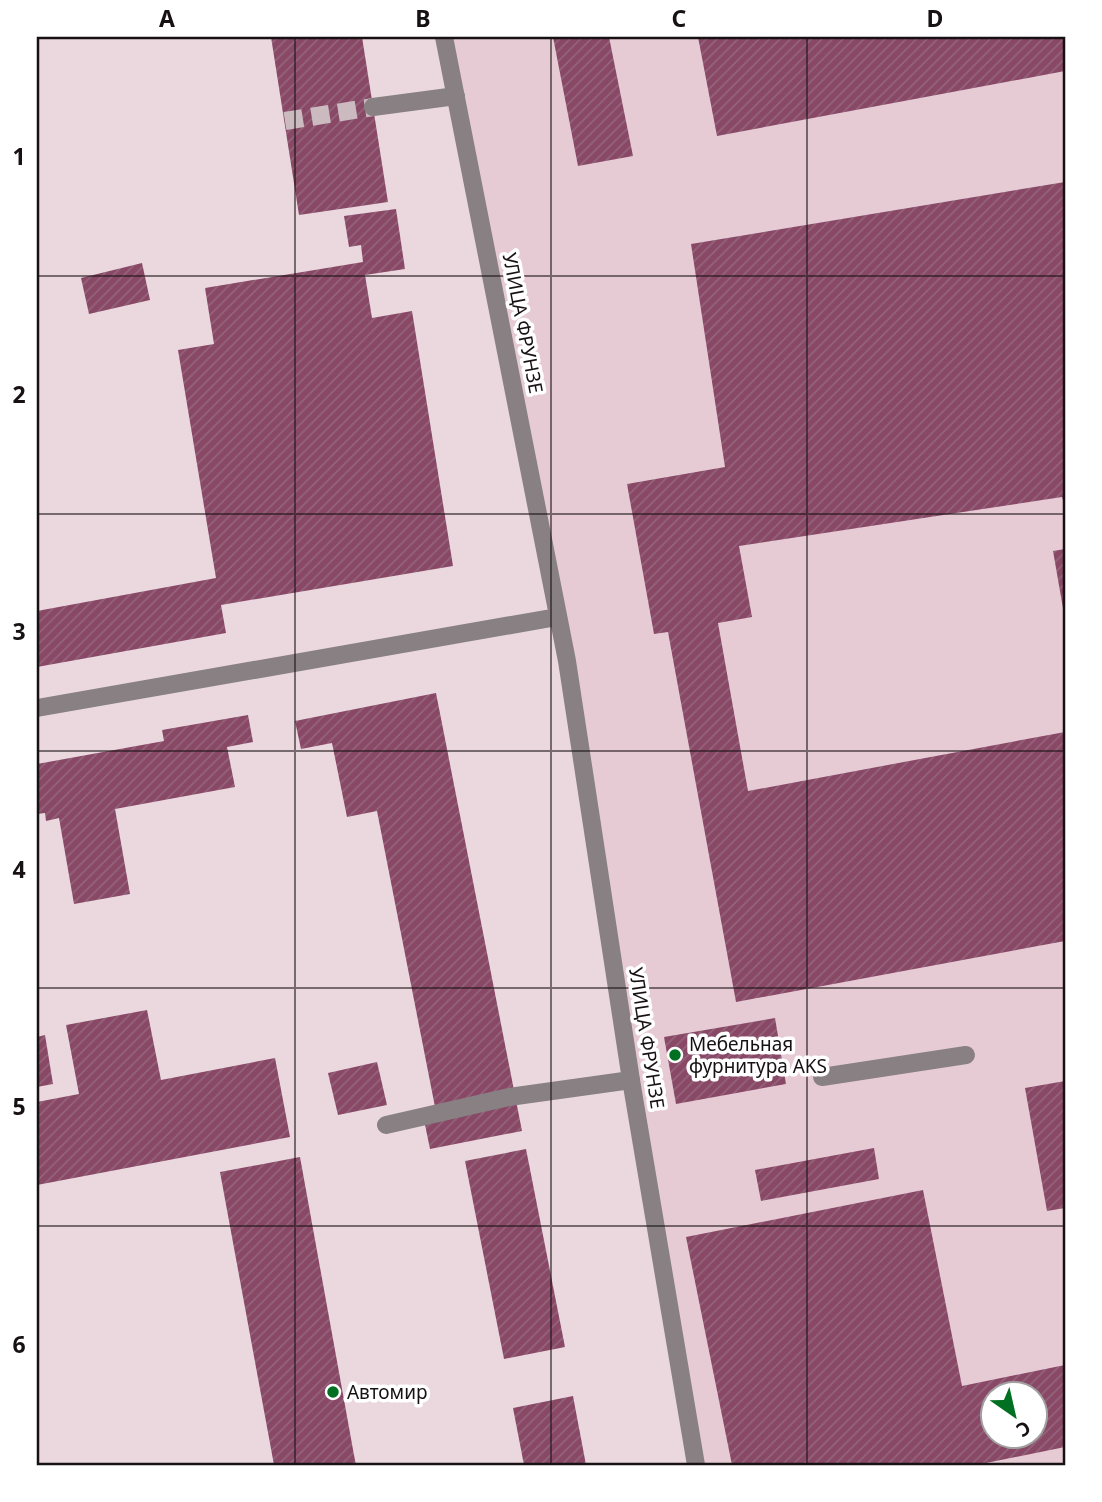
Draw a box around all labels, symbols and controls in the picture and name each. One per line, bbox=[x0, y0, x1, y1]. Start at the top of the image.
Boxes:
text: A bbox=[159, 2, 175, 34]
text: B bbox=[415, 2, 431, 34]
text: C bbox=[672, 2, 687, 34]
text: D bbox=[927, 2, 943, 34]
text: 1 bbox=[12, 140, 26, 172]
street label: УЛИЦА ФРУНЗЕ bbox=[497, 250, 549, 396]
text: 2 bbox=[12, 378, 26, 410]
text: 3 bbox=[12, 615, 26, 647]
text: 4 bbox=[12, 853, 26, 885]
street label: УЛИЦА ФРУНЗЕ bbox=[623, 965, 671, 1111]
place label: Мебельная фурнитура AKS bbox=[689, 1031, 827, 1079]
marker: Мебельная фурнитура AKS bbox=[667, 1047, 683, 1063]
text: 5 bbox=[12, 1090, 26, 1122]
text: 6 bbox=[12, 1328, 26, 1360]
place label: Автомир bbox=[347, 1379, 428, 1405]
north arrow bbox=[979, 1380, 1050, 1450]
marker: Автомир bbox=[325, 1384, 341, 1400]
text: С bbox=[1011, 1415, 1036, 1443]

